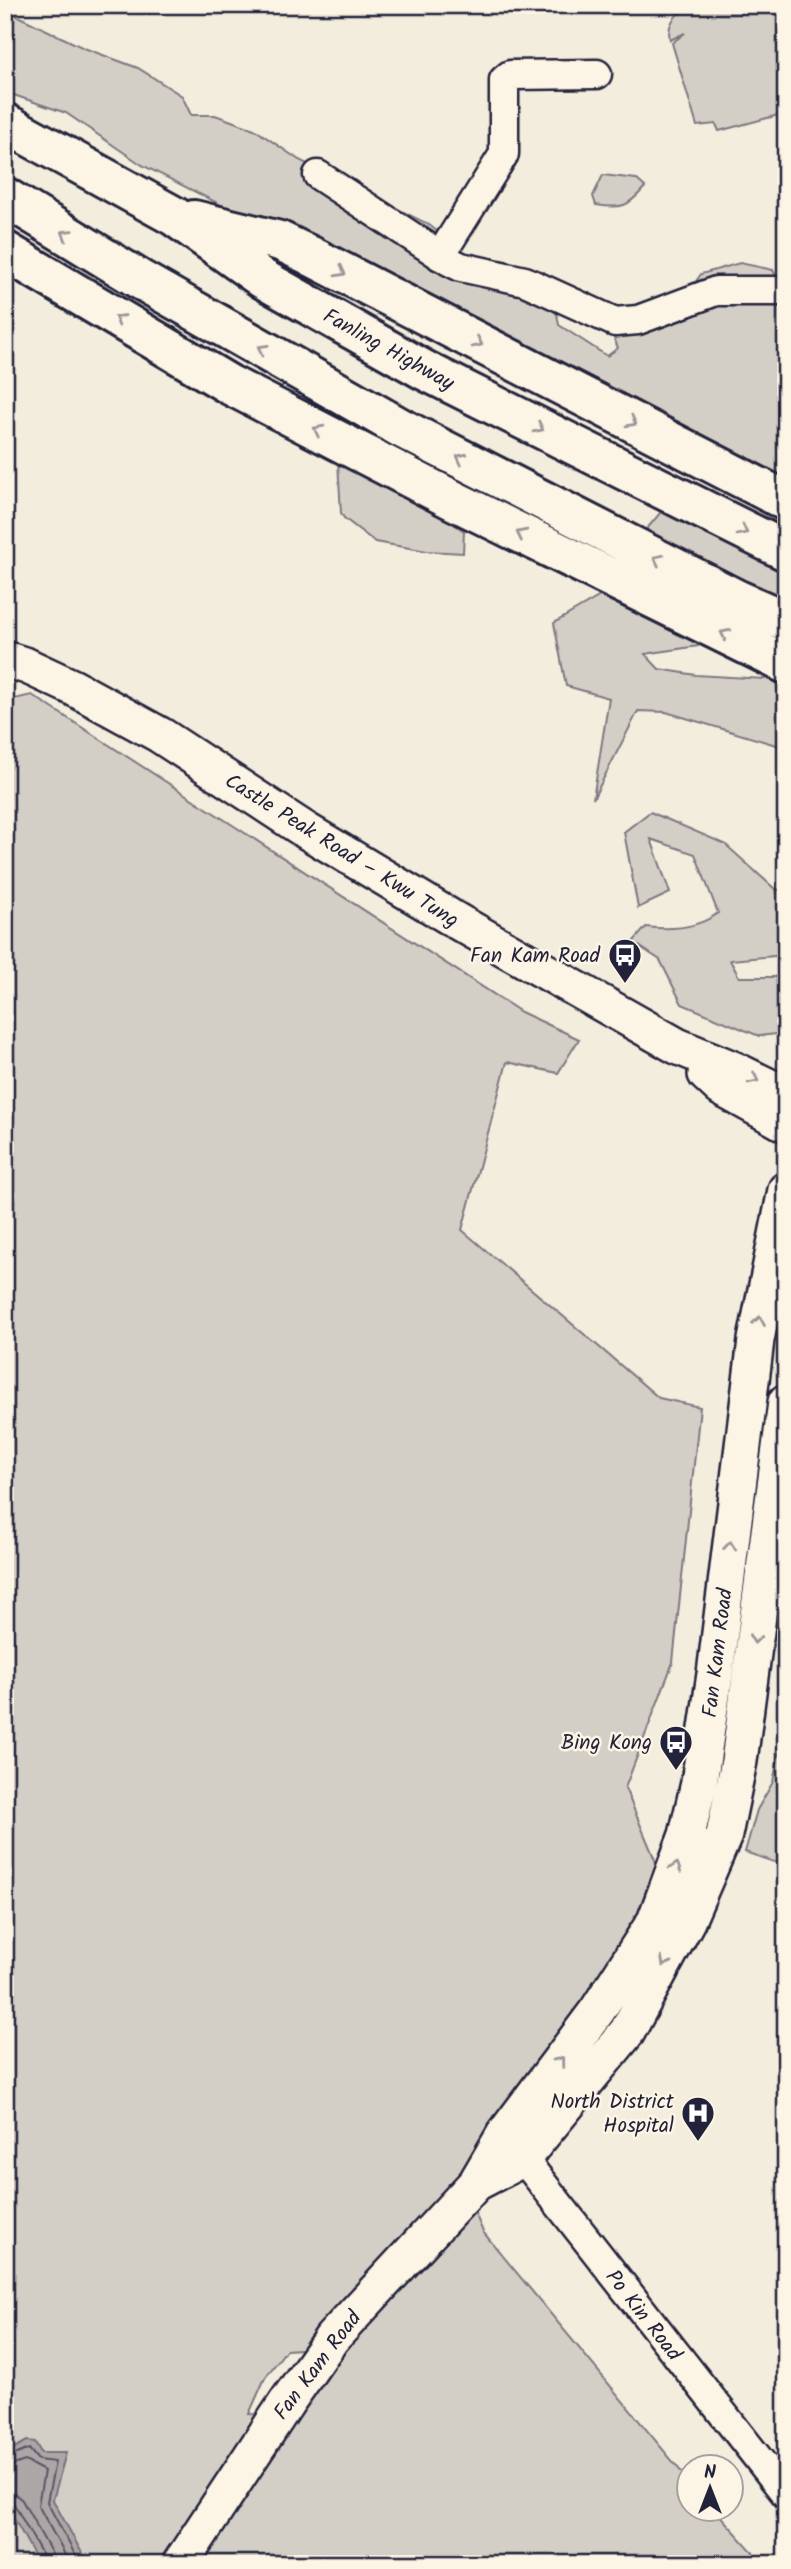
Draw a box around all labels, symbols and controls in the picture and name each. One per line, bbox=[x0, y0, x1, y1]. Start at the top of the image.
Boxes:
one-way arrow bbox=[60, 229, 73, 242]
one-way arrow bbox=[333, 263, 346, 277]
street label: Fanling Highway bbox=[316, 301, 460, 400]
one-way arrow bbox=[114, 314, 127, 327]
one-way arrow bbox=[471, 335, 483, 349]
one-way arrow bbox=[256, 344, 269, 357]
one-way arrow bbox=[625, 414, 637, 427]
one-way arrow bbox=[531, 419, 544, 433]
one-way arrow bbox=[313, 425, 325, 439]
one-way arrow bbox=[456, 453, 468, 467]
one-way arrow bbox=[736, 522, 748, 536]
one-way arrow bbox=[515, 528, 528, 542]
one-way arrow bbox=[653, 553, 665, 567]
one-way arrow bbox=[720, 629, 732, 643]
street label: Castle Peak Road – Kwu Tung bbox=[218, 766, 465, 937]
bus stop icon: Fan Kam Road bbox=[606, 936, 644, 985]
place label: Fan Kam Road bbox=[470, 940, 601, 973]
one-way arrow bbox=[747, 1071, 759, 1085]
one-way arrow bbox=[751, 1315, 766, 1327]
one-way arrow bbox=[722, 1541, 737, 1552]
street label: Fan Kam Road bbox=[694, 1586, 743, 1720]
one-way arrow bbox=[747, 1633, 762, 1645]
bus stop icon: Bing Kong bbox=[657, 1723, 695, 1772]
place label: Bing Kong bbox=[561, 1727, 652, 1760]
one-way arrow bbox=[668, 1861, 683, 1873]
one-way arrow bbox=[660, 1955, 673, 1967]
one-way arrow bbox=[552, 2056, 565, 2069]
place label: North District Hospital bbox=[550, 2086, 675, 2143]
hospital icon: North District Hospital bbox=[679, 2094, 717, 2143]
street label: Po Kin Road bbox=[596, 2263, 690, 2369]
street label: Fan Kam Road bbox=[266, 2304, 371, 2428]
north arrow bbox=[676, 2454, 746, 2524]
text: N bbox=[704, 2458, 716, 2488]

